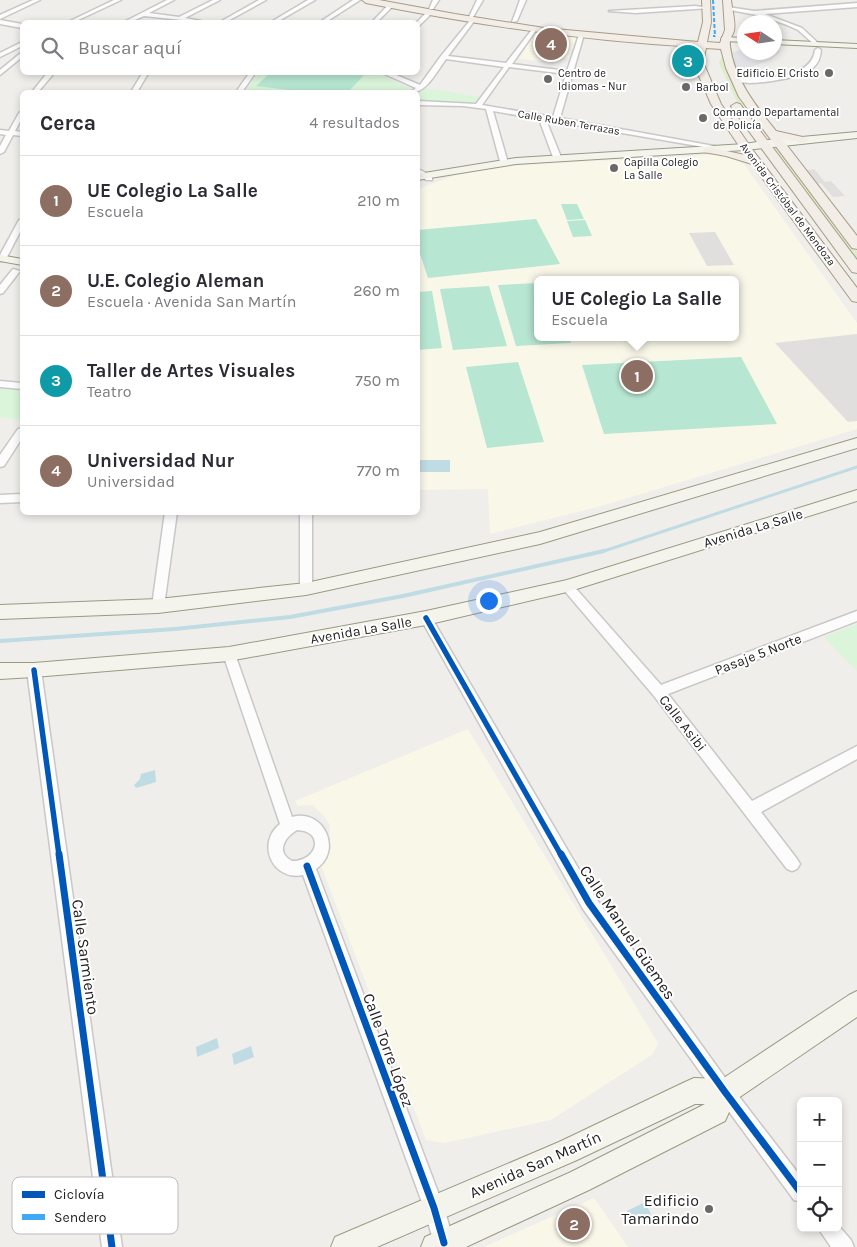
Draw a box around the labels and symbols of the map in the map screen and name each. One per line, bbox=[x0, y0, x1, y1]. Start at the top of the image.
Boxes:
north arrow bbox=[737, 15, 782, 60]
pin: 4 bbox=[535, 25, 567, 63]
pin: 3 bbox=[672, 42, 704, 80]
place label: Centro de Idiomas - Nur bbox=[558, 67, 626, 93]
place label: Edificio El Cristo bbox=[737, 67, 819, 80]
marker: Edificio El Cristo bbox=[823, 67, 835, 79]
marker: Centro de Idiomas - Nur bbox=[542, 73, 554, 85]
marker: Barbol bbox=[680, 81, 692, 93]
place label: Barbol bbox=[696, 81, 728, 94]
place label: Comando Departamental de Policía bbox=[713, 106, 839, 132]
street label: Calle Ruben Terrazas bbox=[517, 107, 621, 138]
marker: Comando Departamental de Policía bbox=[697, 112, 709, 124]
street label: Avenida Cristóbal de Mendoza bbox=[737, 140, 838, 268]
place label: Capilla Colegio La Salle bbox=[624, 156, 698, 182]
marker: Capilla Colegio La Salle bbox=[608, 162, 620, 174]
pin: 1 bbox=[621, 357, 653, 395]
street label: Avenida La Salle bbox=[702, 505, 805, 552]
your location bbox=[476, 588, 502, 614]
street label: Avenida La Salle bbox=[309, 613, 413, 648]
street label: Pasaje 5 Norte bbox=[712, 630, 804, 679]
street label: Calle Asibi bbox=[655, 692, 710, 755]
street label: Calle Manuel Güemes bbox=[576, 862, 680, 1003]
street label: Calle Sarmiento bbox=[68, 898, 103, 1016]
street label: Calle Torre López bbox=[359, 991, 418, 1110]
street label: Avenida San Martín bbox=[466, 1127, 604, 1202]
legend bbox=[12, 1177, 178, 1234]
text: Ciclovía bbox=[54, 1186, 104, 1203]
place label: Edificio Tamarindo bbox=[621, 1191, 699, 1228]
marker: Edificio Tamarindo bbox=[703, 1203, 715, 1215]
pin: 2 bbox=[558, 1205, 590, 1243]
text: Sendero bbox=[54, 1209, 106, 1226]

